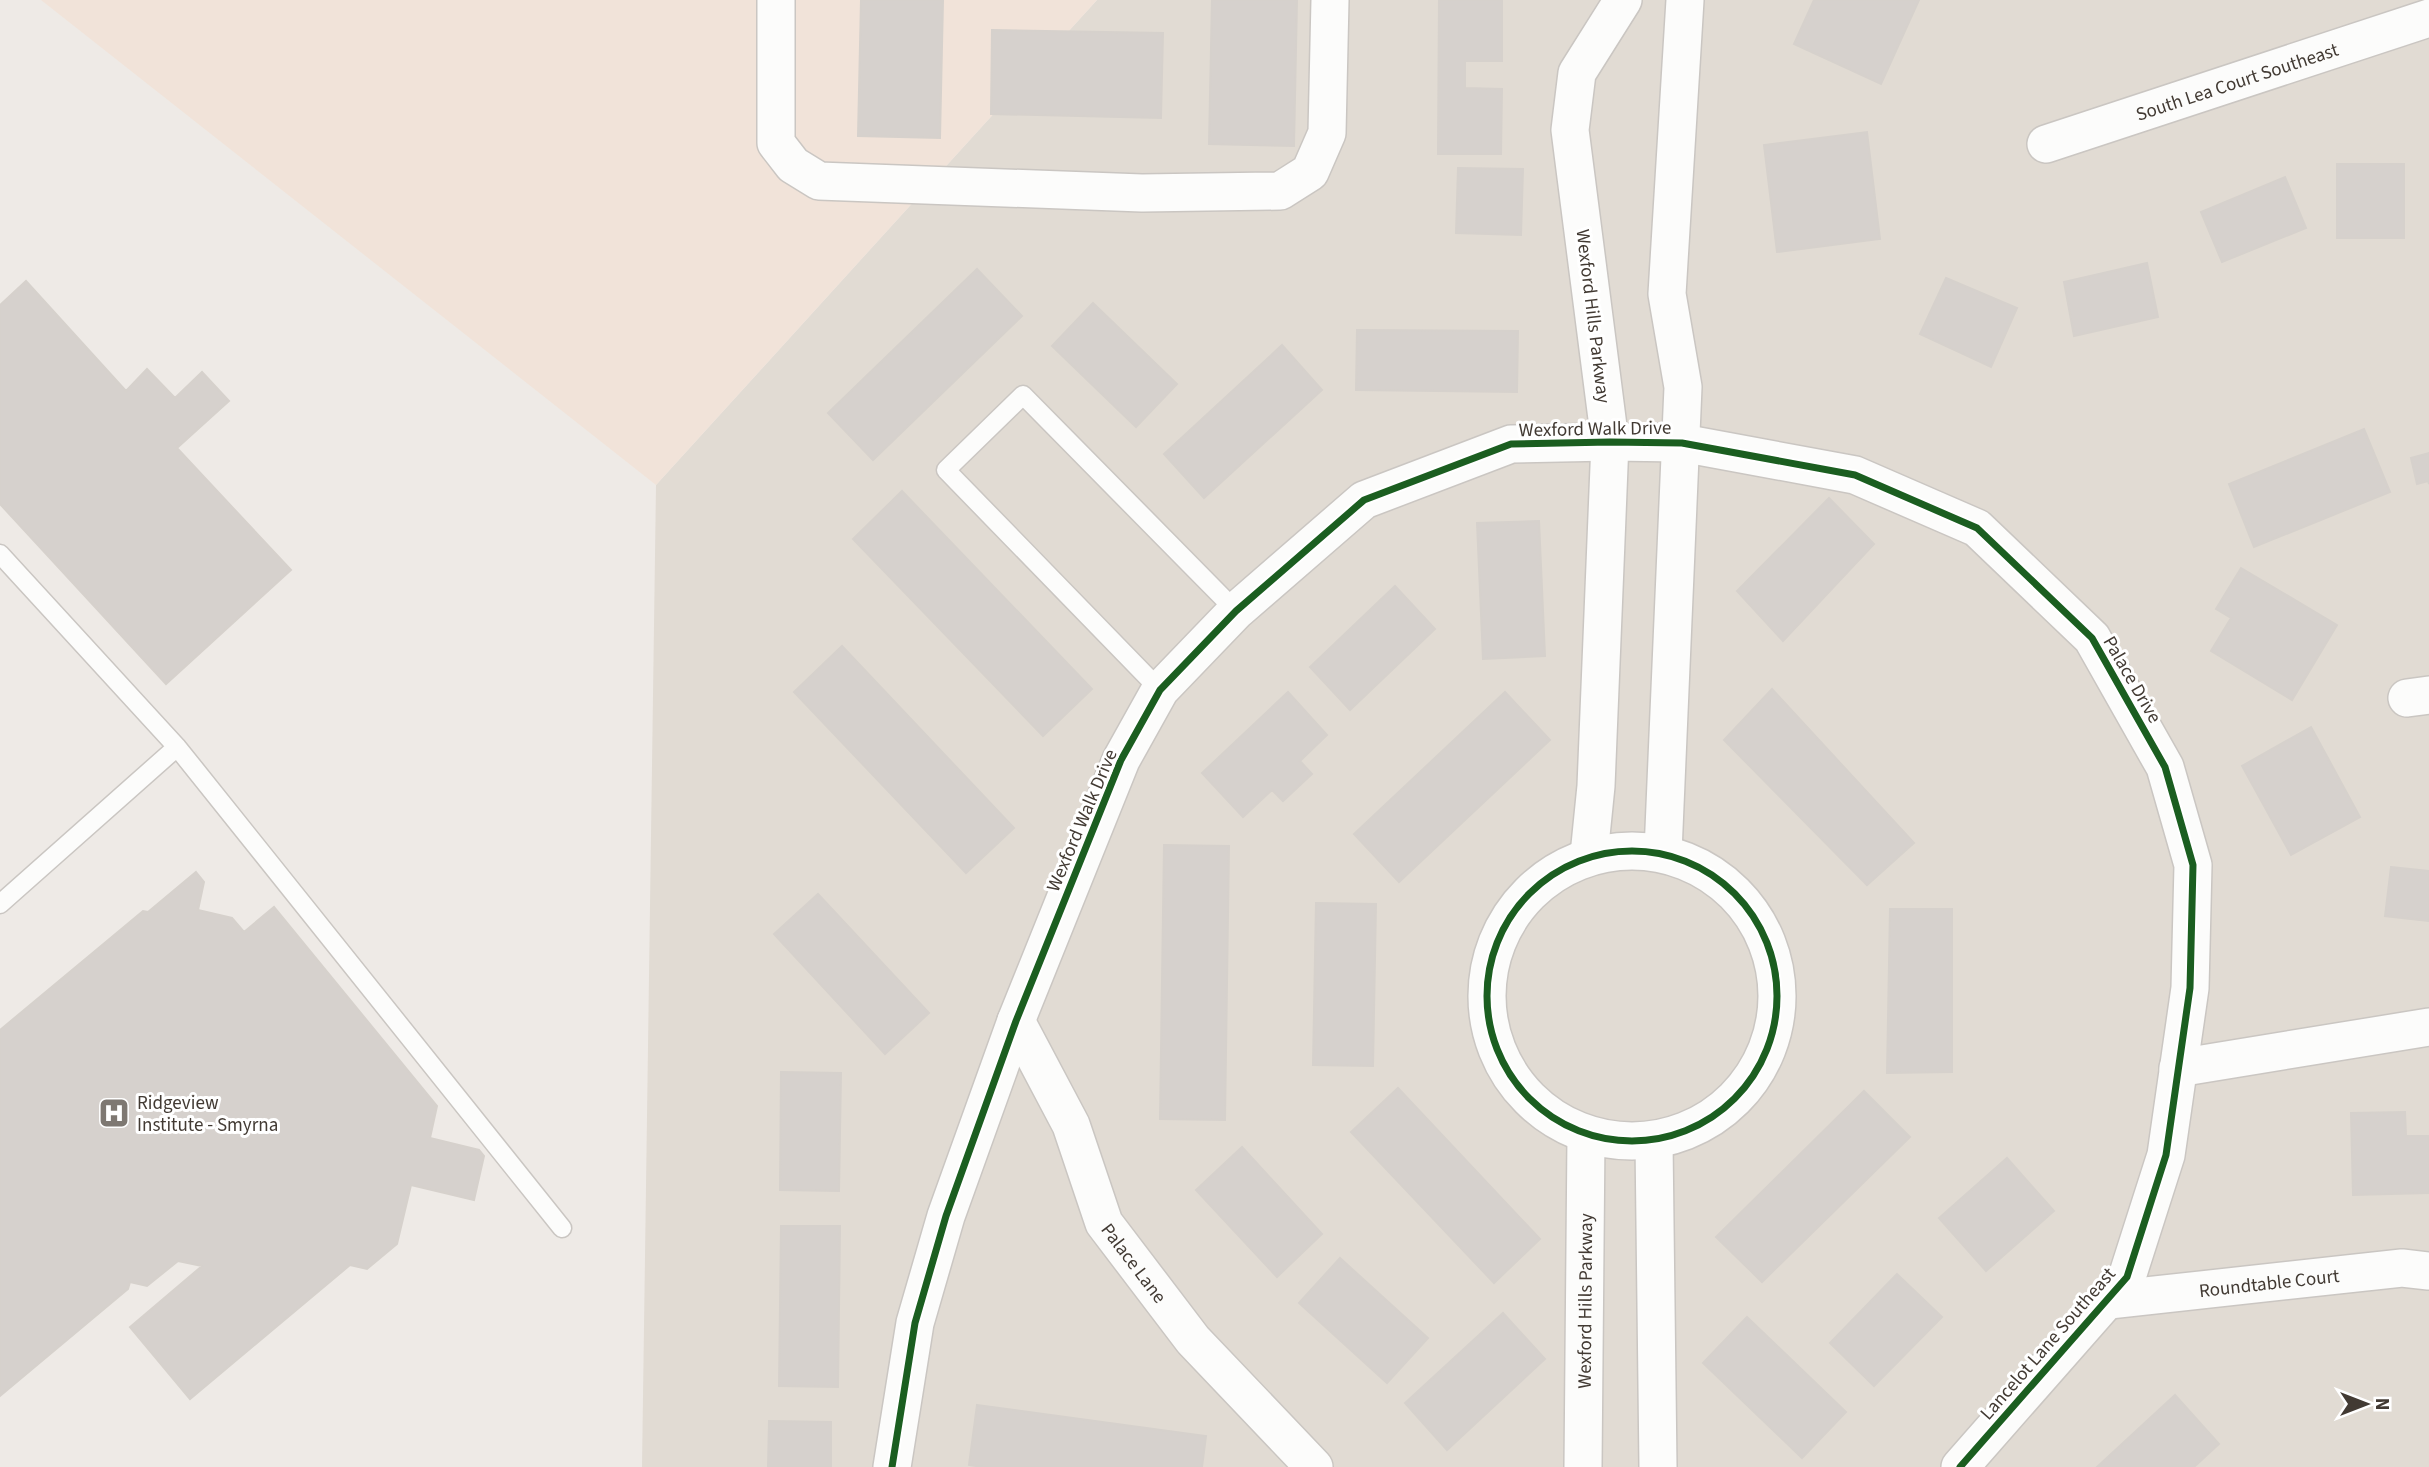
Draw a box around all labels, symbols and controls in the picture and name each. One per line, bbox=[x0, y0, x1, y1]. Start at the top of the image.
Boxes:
street label: South Lea Court Southeast bbox=[2133, 37, 2343, 129]
street label: Wexford Hills Parkway bbox=[1568, 228, 1617, 405]
street label: Wexford Walk Drive bbox=[1519, 415, 1672, 444]
street label: Palace Drive bbox=[2096, 631, 2168, 728]
street label: Wexford Walk Drive bbox=[1040, 745, 1125, 896]
place label: Ridgeview Institute - Smyrna bbox=[137, 1090, 278, 1139]
hospital icon: Ridgeview Institute - Smyrna bbox=[97, 1096, 131, 1130]
street label: Wexford Hills Parkway bbox=[1572, 1213, 1600, 1389]
street label: Palace Lane bbox=[1094, 1218, 1172, 1309]
street label: Lancelot Lane Southeast bbox=[1974, 1261, 2123, 1426]
street label: Roundtable Court bbox=[2198, 1263, 2341, 1305]
north arrow bbox=[2331, 1369, 2401, 1439]
text: N bbox=[2368, 1398, 2395, 1410]

